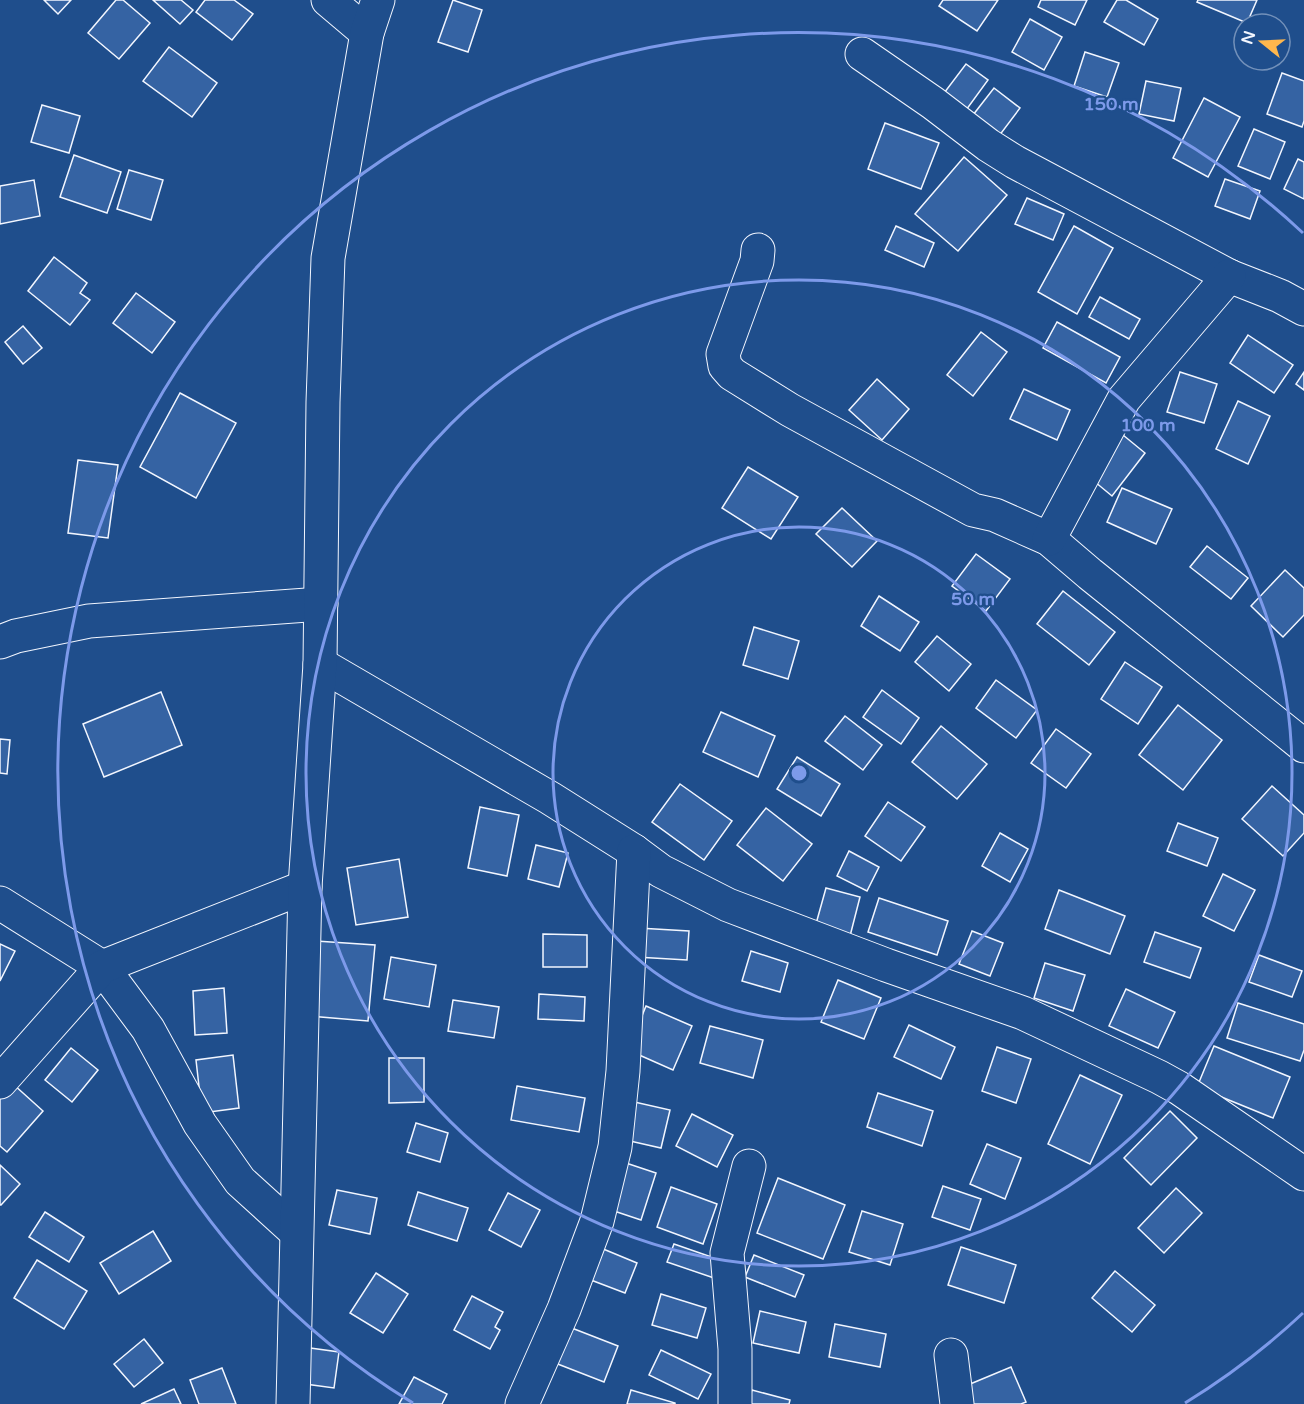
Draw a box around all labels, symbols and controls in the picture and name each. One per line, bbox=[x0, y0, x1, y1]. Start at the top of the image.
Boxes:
north arrow bbox=[1232, 12, 1292, 72]
text: N bbox=[1237, 28, 1260, 47]
text: 150 m bbox=[1083, 93, 1139, 115]
text: 100 m bbox=[1120, 414, 1176, 436]
text: 50 m bbox=[951, 588, 995, 610]
centre of rings bbox=[789, 763, 809, 783]

